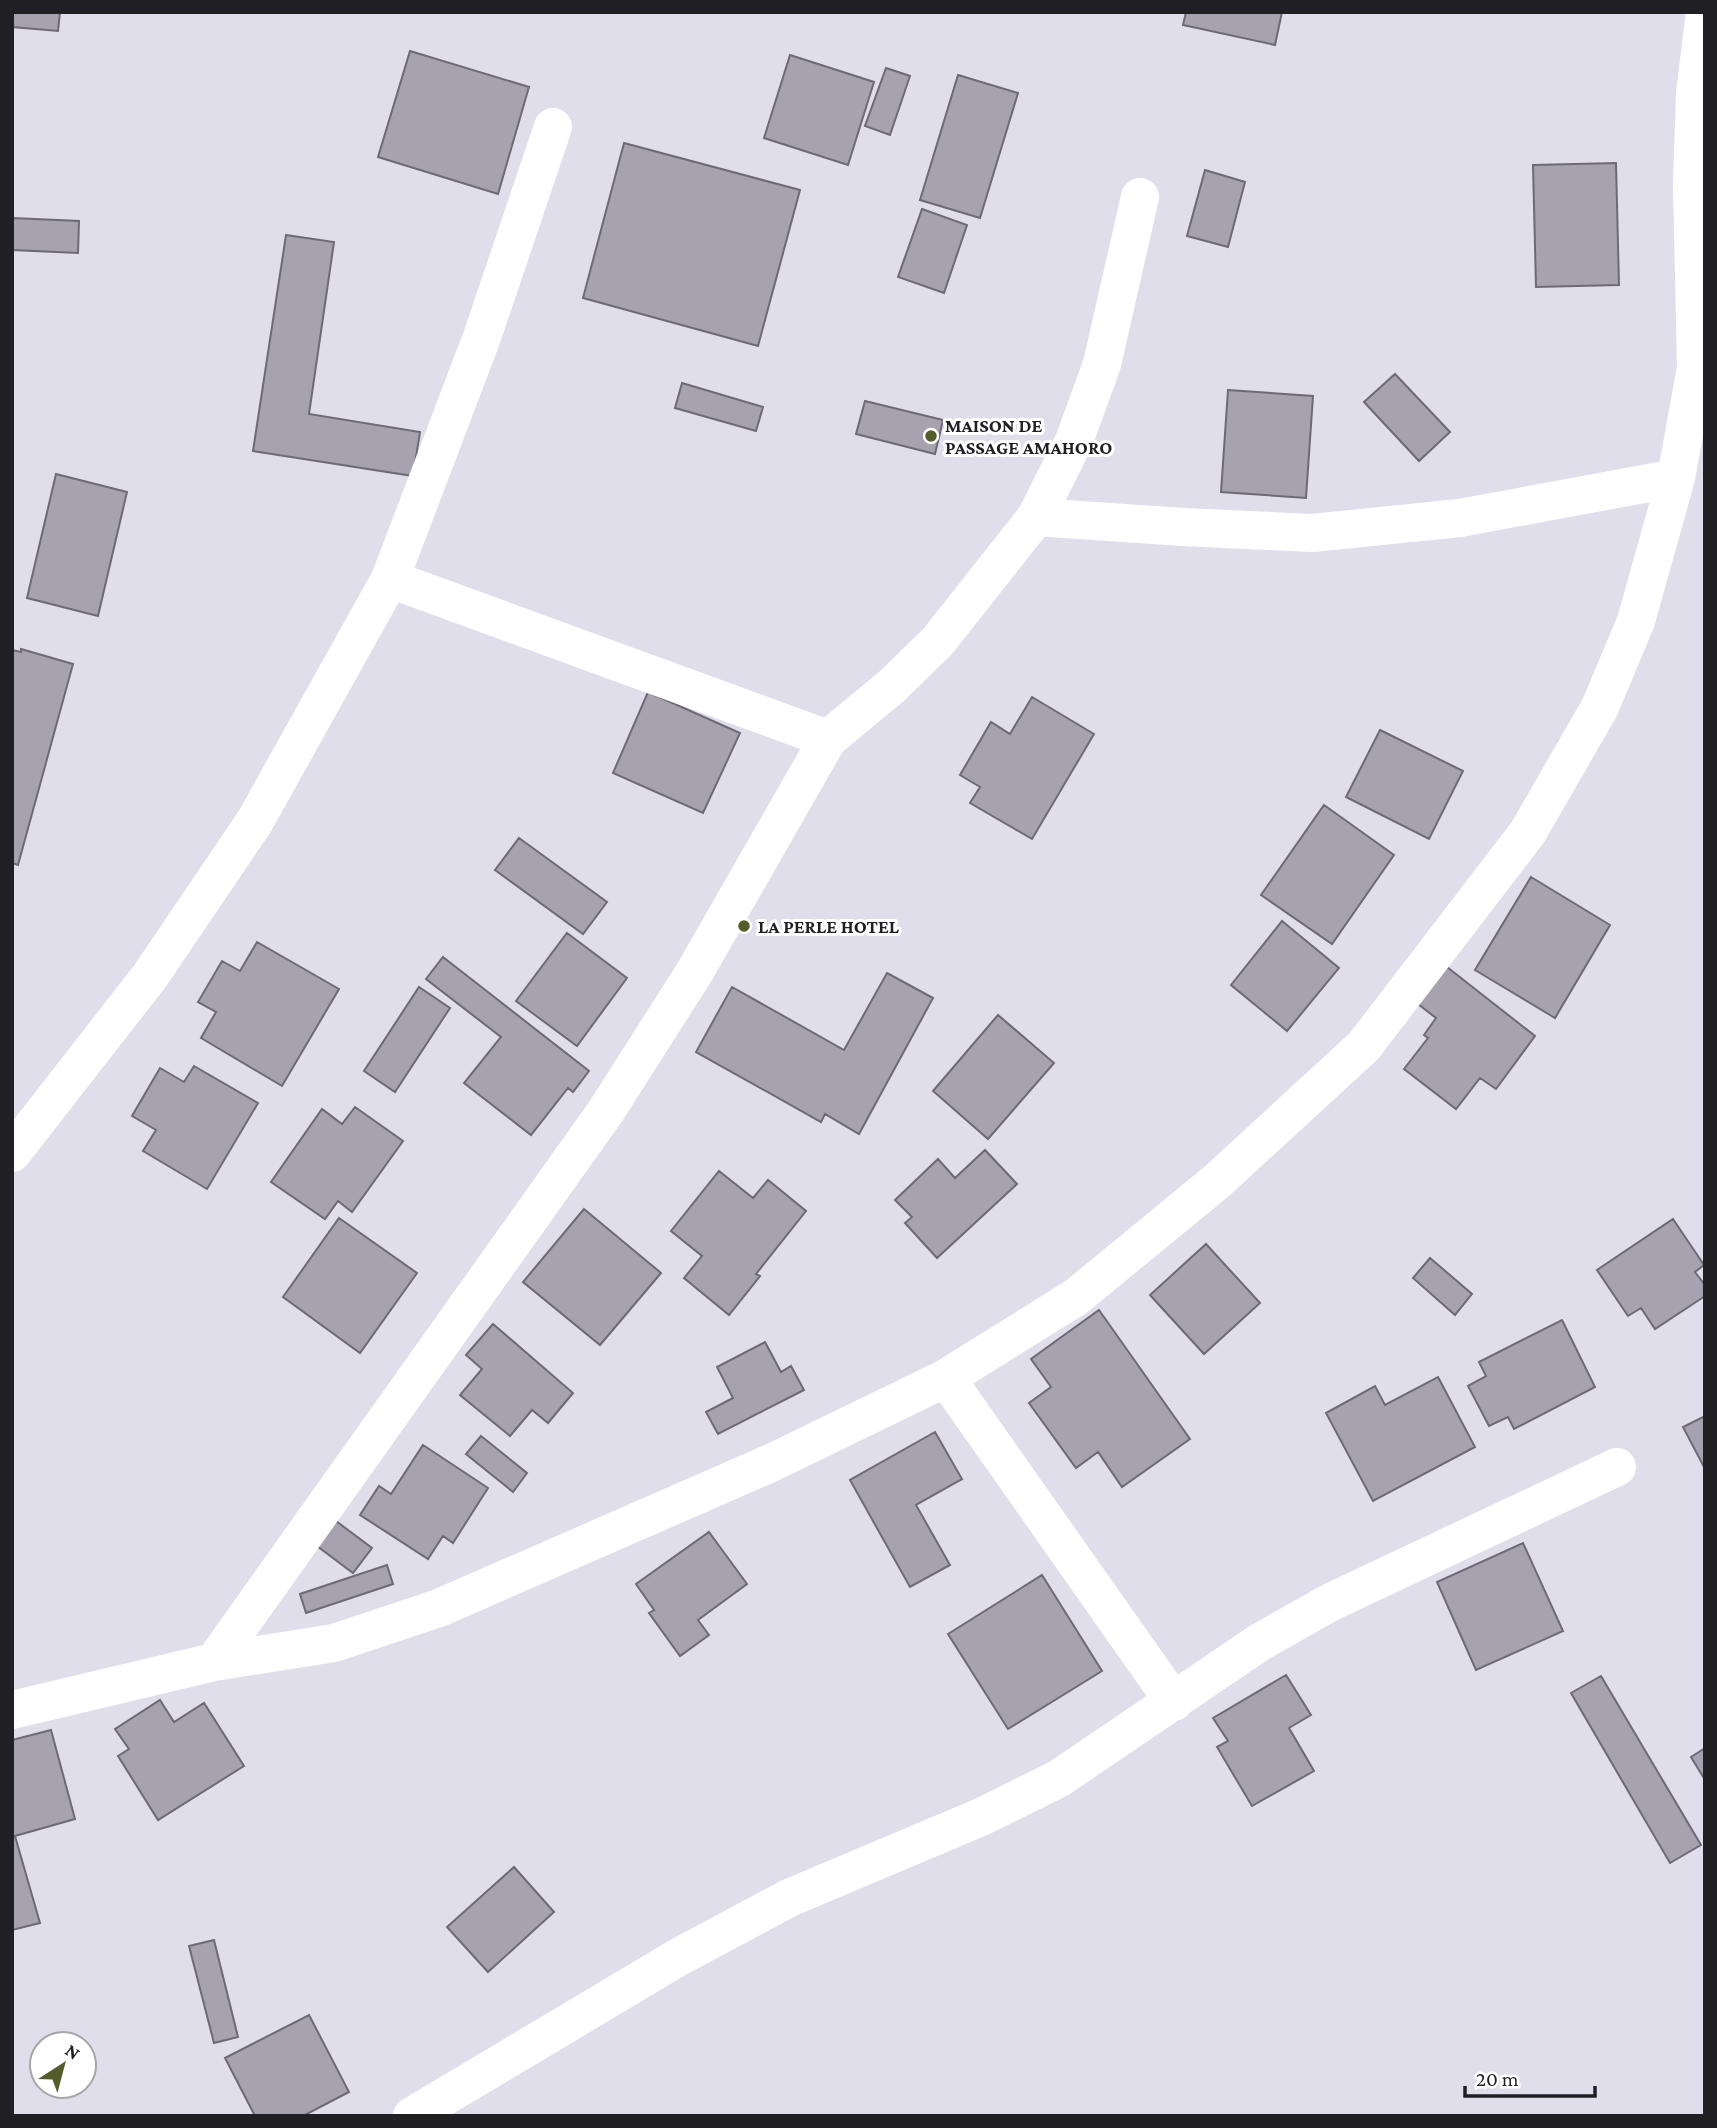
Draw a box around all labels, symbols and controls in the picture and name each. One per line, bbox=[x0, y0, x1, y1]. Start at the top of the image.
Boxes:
place label: MAISON DE PASSAGE AMAHORO bbox=[945, 415, 1112, 458]
marker: MAISON DE PASSAGE AMAHORO bbox=[923, 428, 939, 444]
place label: LA PERLE HOTEL bbox=[758, 916, 900, 937]
marker: LA PERLE HOTEL bbox=[736, 918, 752, 934]
north arrow bbox=[28, 2030, 98, 2100]
text: N bbox=[61, 2039, 84, 2064]
scale bar bbox=[1465, 2054, 1594, 2098]
text: 20 m bbox=[1476, 2067, 1519, 2091]

